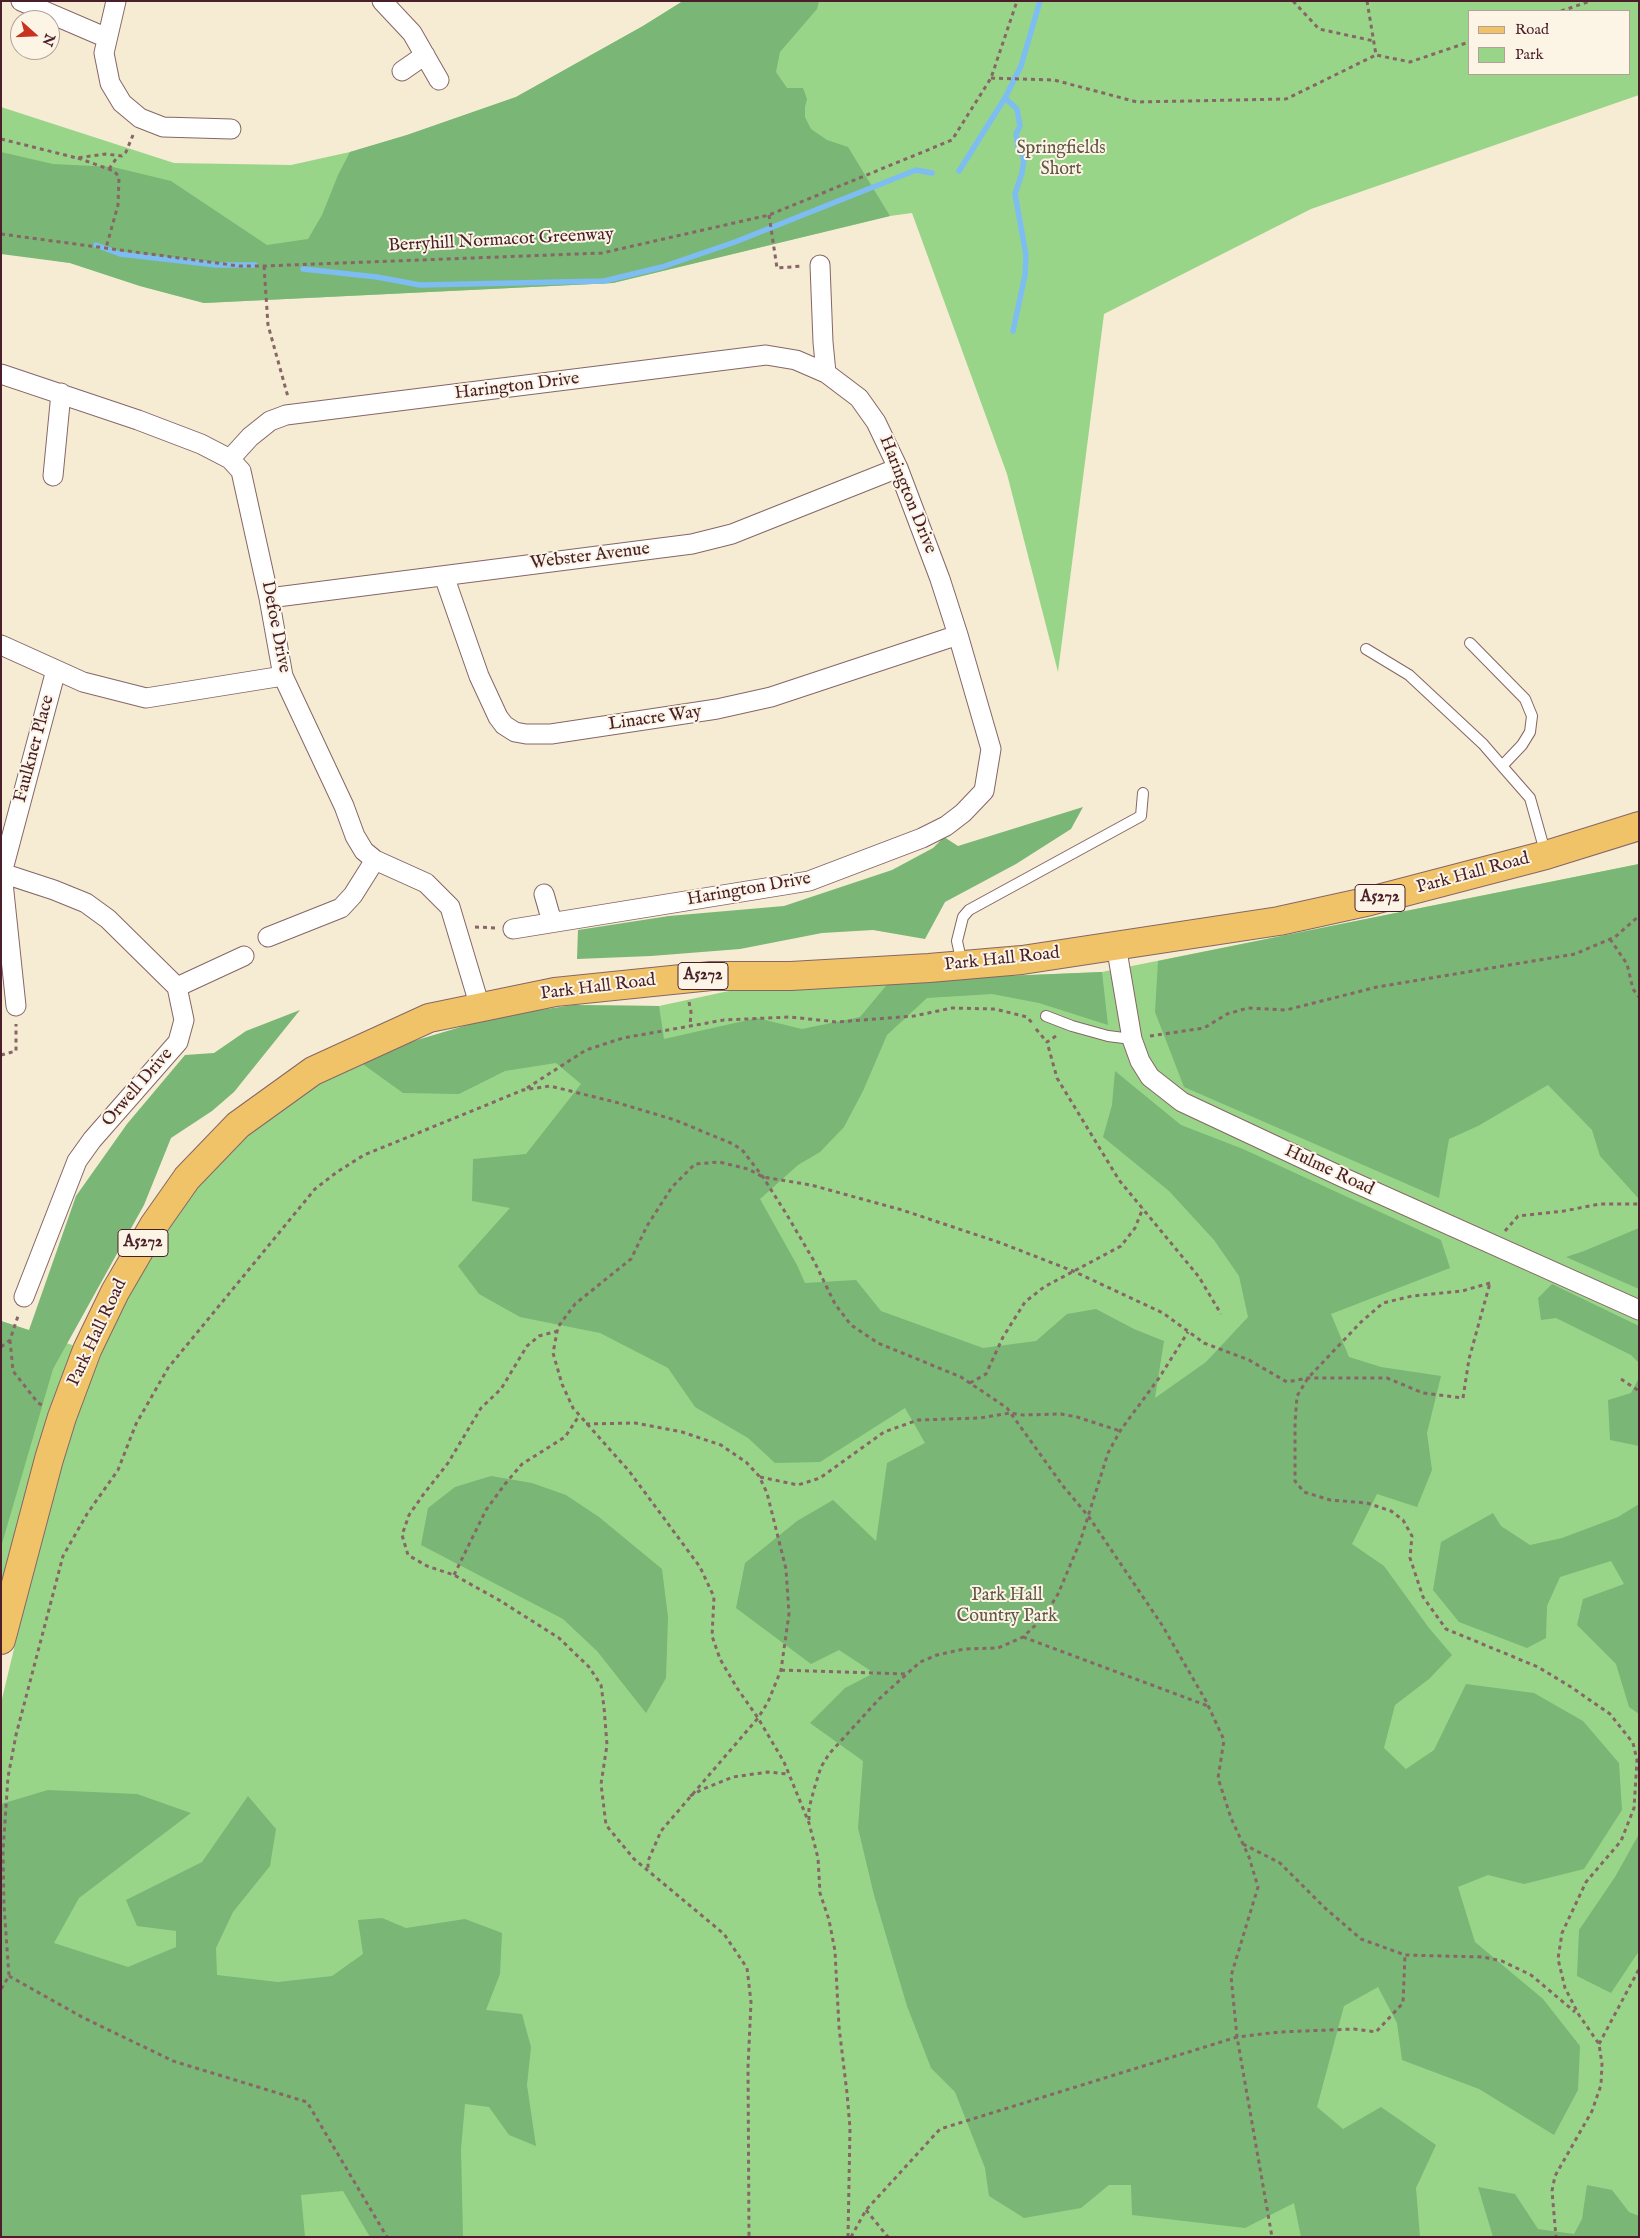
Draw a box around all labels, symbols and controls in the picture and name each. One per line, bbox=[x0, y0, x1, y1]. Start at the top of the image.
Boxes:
north arrow bbox=[10, 10, 60, 60]
legend bbox=[1468, 10, 1630, 75]
text: Road bbox=[1515, 20, 1549, 39]
text: N bbox=[38, 31, 59, 49]
text: Park bbox=[1515, 45, 1544, 64]
park label: Springfields Short bbox=[1016, 138, 1106, 180]
street label: Berryhill Normacot Greenway bbox=[388, 224, 614, 258]
street label: Harington Drive bbox=[454, 369, 580, 405]
street label: Harington Drive bbox=[874, 433, 940, 557]
street label: Webster Avenue bbox=[529, 539, 651, 575]
street label: Defoe Drive bbox=[256, 579, 294, 675]
street label: Faulkner Place bbox=[10, 693, 60, 805]
street label: Linacre Way bbox=[607, 702, 703, 736]
street label: Park Hall Road bbox=[1414, 849, 1532, 899]
street label: Harington Drive bbox=[685, 868, 813, 912]
road number: A5272 bbox=[1355, 884, 1405, 911]
street label: Park Hall Road bbox=[943, 943, 1061, 977]
road number: A5272 bbox=[678, 962, 728, 989]
street label: Park Hall Road bbox=[539, 970, 657, 1006]
street label: Orwell Drive bbox=[98, 1044, 178, 1132]
street label: Hulme Road bbox=[1281, 1141, 1377, 1201]
road number: A5272 bbox=[118, 1230, 168, 1256]
street label: Park Hall Road bbox=[64, 1276, 132, 1390]
park label: Park Hall Country Park bbox=[956, 1585, 1058, 1628]

